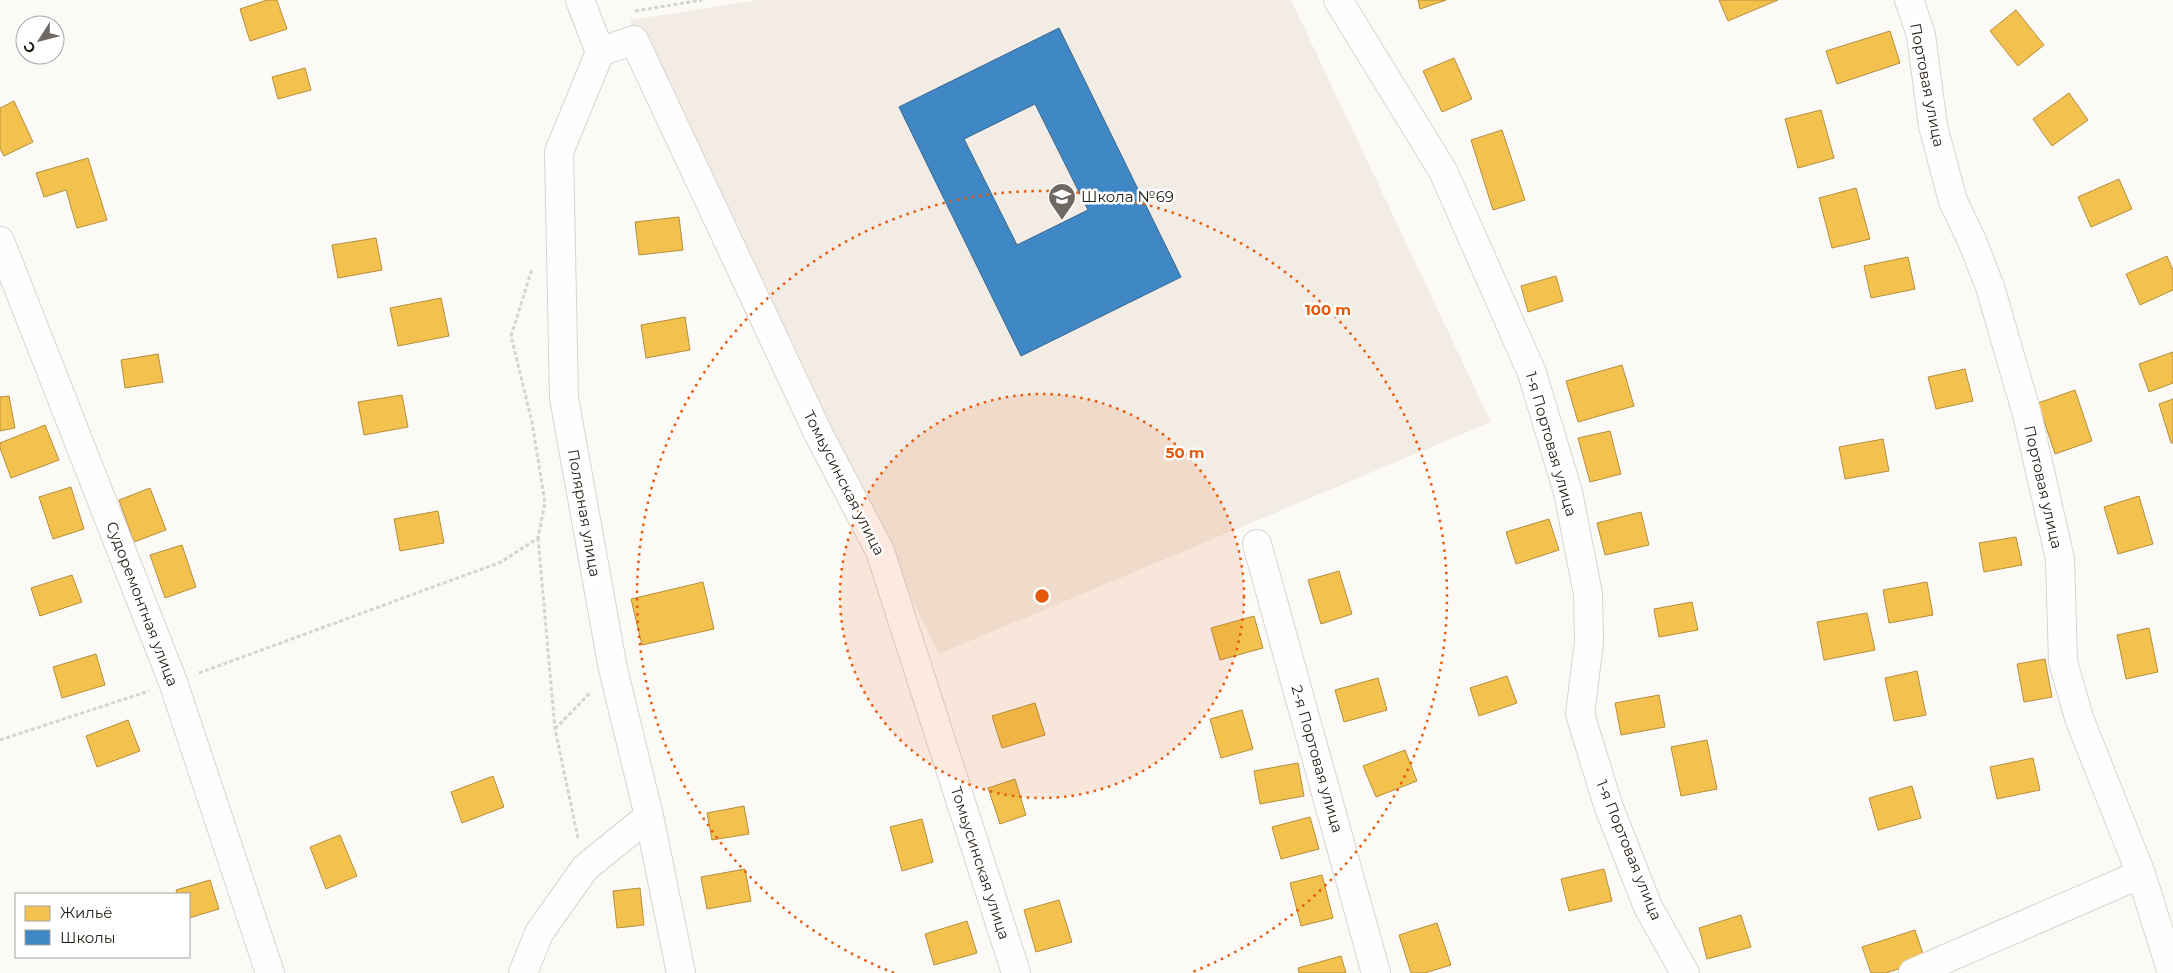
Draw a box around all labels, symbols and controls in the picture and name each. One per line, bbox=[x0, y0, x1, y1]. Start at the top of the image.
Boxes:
north arrow bbox=[15, 15, 65, 65]
street label: Портовая улица bbox=[1906, 21, 1949, 149]
text: С bbox=[19, 38, 40, 57]
school or university icon: Школа №69 bbox=[1047, 182, 1077, 221]
place label: Школа №69 bbox=[1081, 187, 1174, 206]
text: 100 m bbox=[1305, 300, 1351, 319]
street label: 1-я Портовая улица bbox=[1522, 369, 1581, 518]
street label: Томьусинская улица bbox=[800, 407, 889, 558]
street label: Портовая улица bbox=[2020, 423, 2067, 550]
text: 50 m bbox=[1165, 443, 1205, 462]
street label: Полярная улица bbox=[564, 448, 605, 578]
street label: Судоремонтная улица bbox=[102, 519, 183, 689]
centre of rings bbox=[1033, 587, 1051, 605]
street label: 2-я Портовая улица bbox=[1287, 683, 1348, 835]
street label: 1-я Портовая улица bbox=[1593, 777, 1666, 923]
street label: Томьусинская улица bbox=[947, 784, 1014, 942]
legend bbox=[15, 893, 190, 958]
text: Жильё bbox=[60, 903, 113, 922]
text: Школы bbox=[60, 928, 116, 947]

